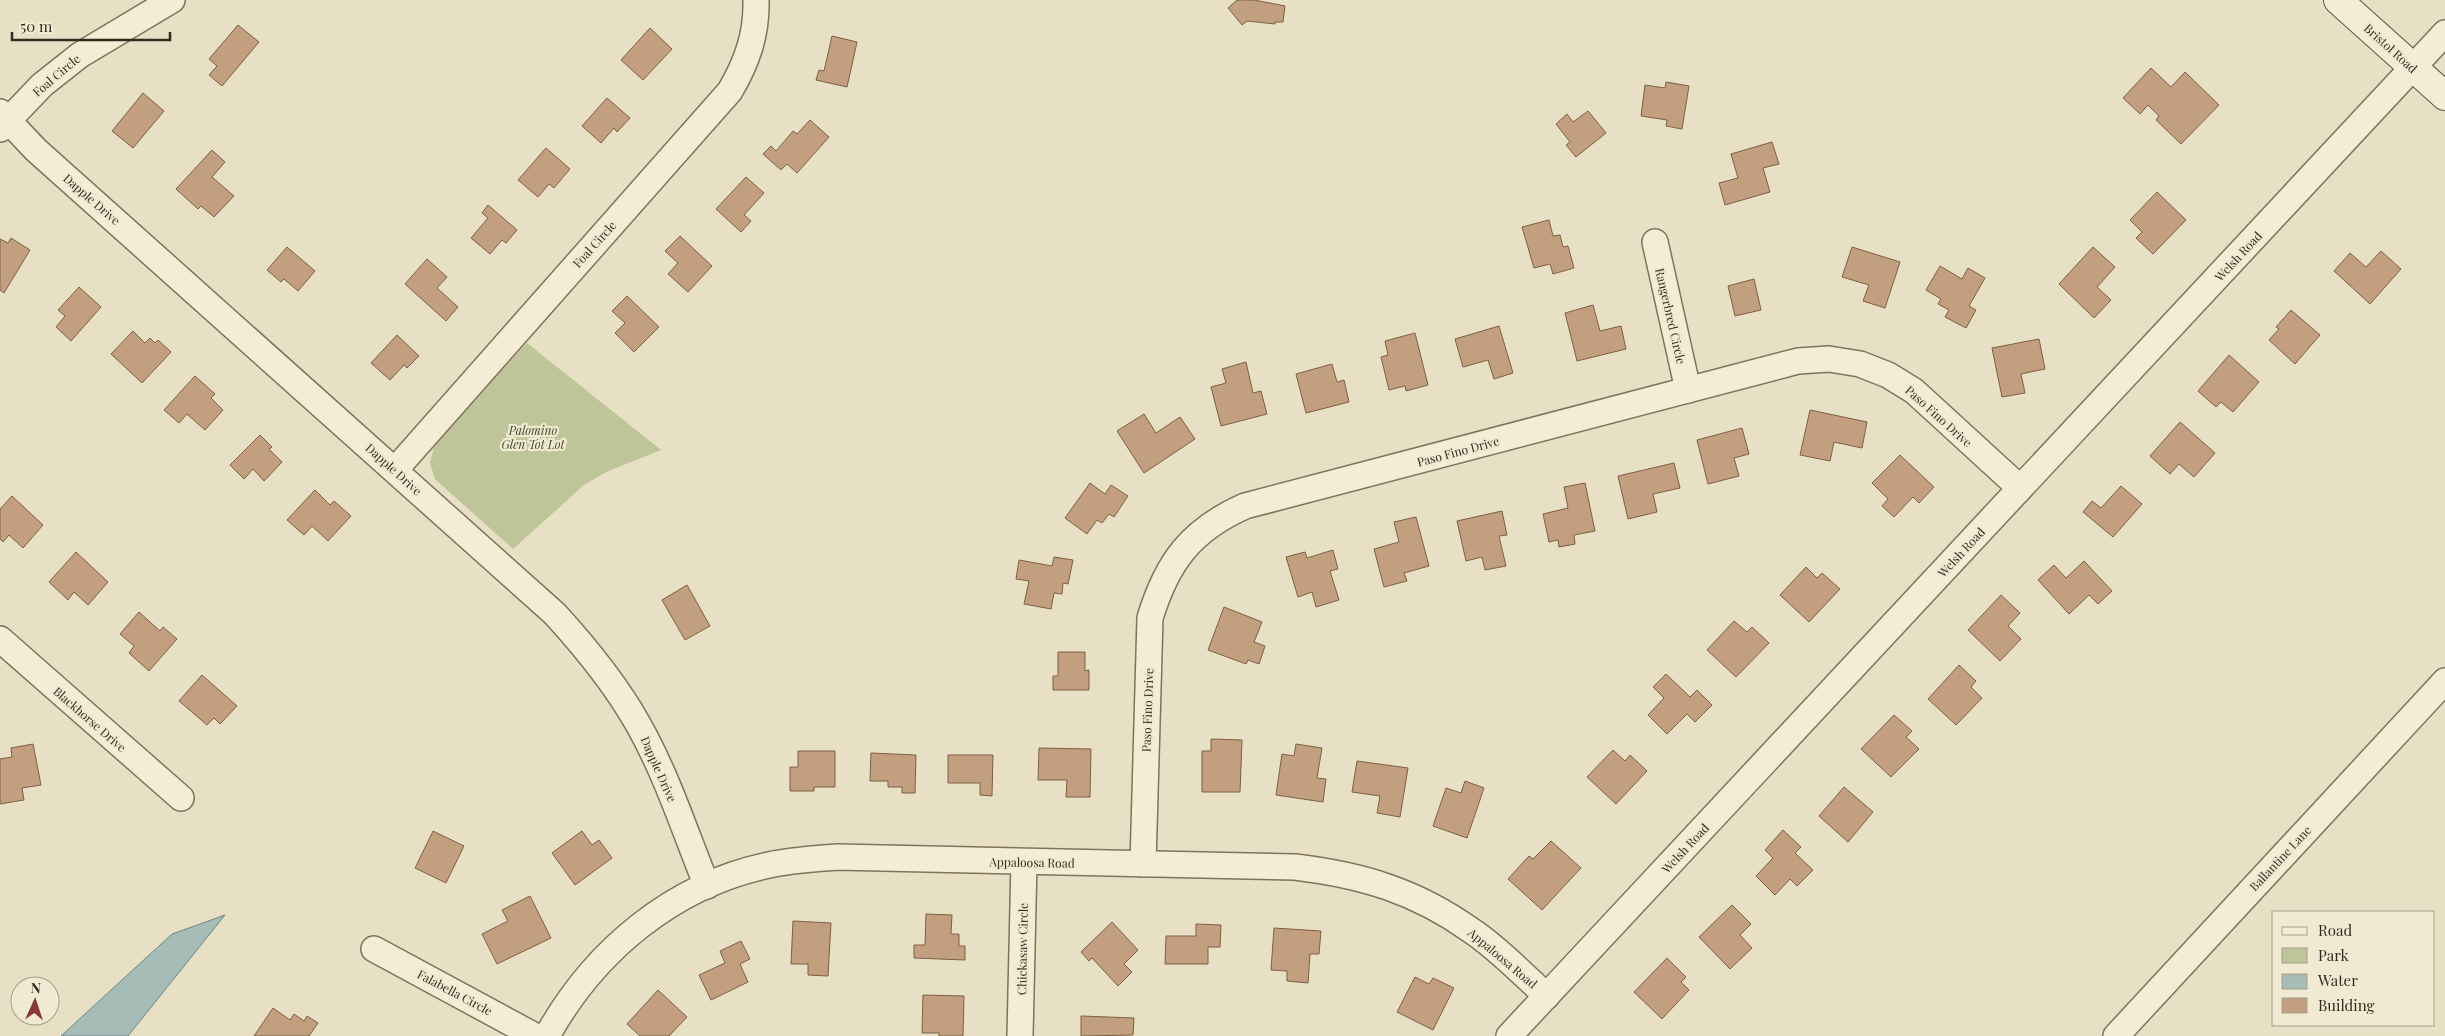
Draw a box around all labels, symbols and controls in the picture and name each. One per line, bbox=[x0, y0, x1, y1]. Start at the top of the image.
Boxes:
scale bar bbox=[12, 10, 170, 42]
text: 50 m bbox=[20, 16, 53, 36]
street label: Bristol Road bbox=[2361, 20, 2421, 76]
street label: Foal Circle bbox=[29, 50, 83, 100]
street label: Dapple Drive bbox=[60, 170, 124, 228]
street label: Foal Circle bbox=[569, 217, 619, 271]
street label: Welsh Road bbox=[2210, 228, 2265, 285]
street label: Rangerbred Circle bbox=[1652, 266, 1690, 366]
street label: Paso Fino Drive bbox=[1902, 382, 1976, 450]
park label: Palomino Glen Tot Lot bbox=[501, 422, 566, 452]
street label: Paso Fino Drive bbox=[1415, 432, 1501, 470]
street label: Dapple Drive bbox=[363, 440, 425, 498]
street label: Welsh Road bbox=[1933, 524, 1988, 581]
street label: Paso Fino Drive bbox=[1138, 668, 1156, 752]
street label: Blackhorse Drive bbox=[50, 683, 130, 755]
street label: Dapple Drive bbox=[637, 734, 681, 804]
street label: Welsh Road bbox=[1657, 820, 1712, 877]
street label: Ballantine Lane bbox=[2246, 822, 2314, 894]
street label: Appaloosa Road bbox=[988, 853, 1075, 871]
street label: Chickasaw Circle bbox=[1013, 903, 1031, 995]
legend bbox=[2272, 911, 2435, 1026]
text: Road bbox=[2318, 920, 2352, 940]
street label: Appaloosa Road bbox=[1464, 924, 1541, 992]
text: Park bbox=[2318, 945, 2350, 965]
street label: Falabella Circle bbox=[415, 966, 495, 1018]
text: Water bbox=[2317, 970, 2358, 990]
north arrow bbox=[10, 976, 60, 1026]
text: N bbox=[30, 978, 41, 997]
text: Building bbox=[2318, 995, 2375, 1015]

